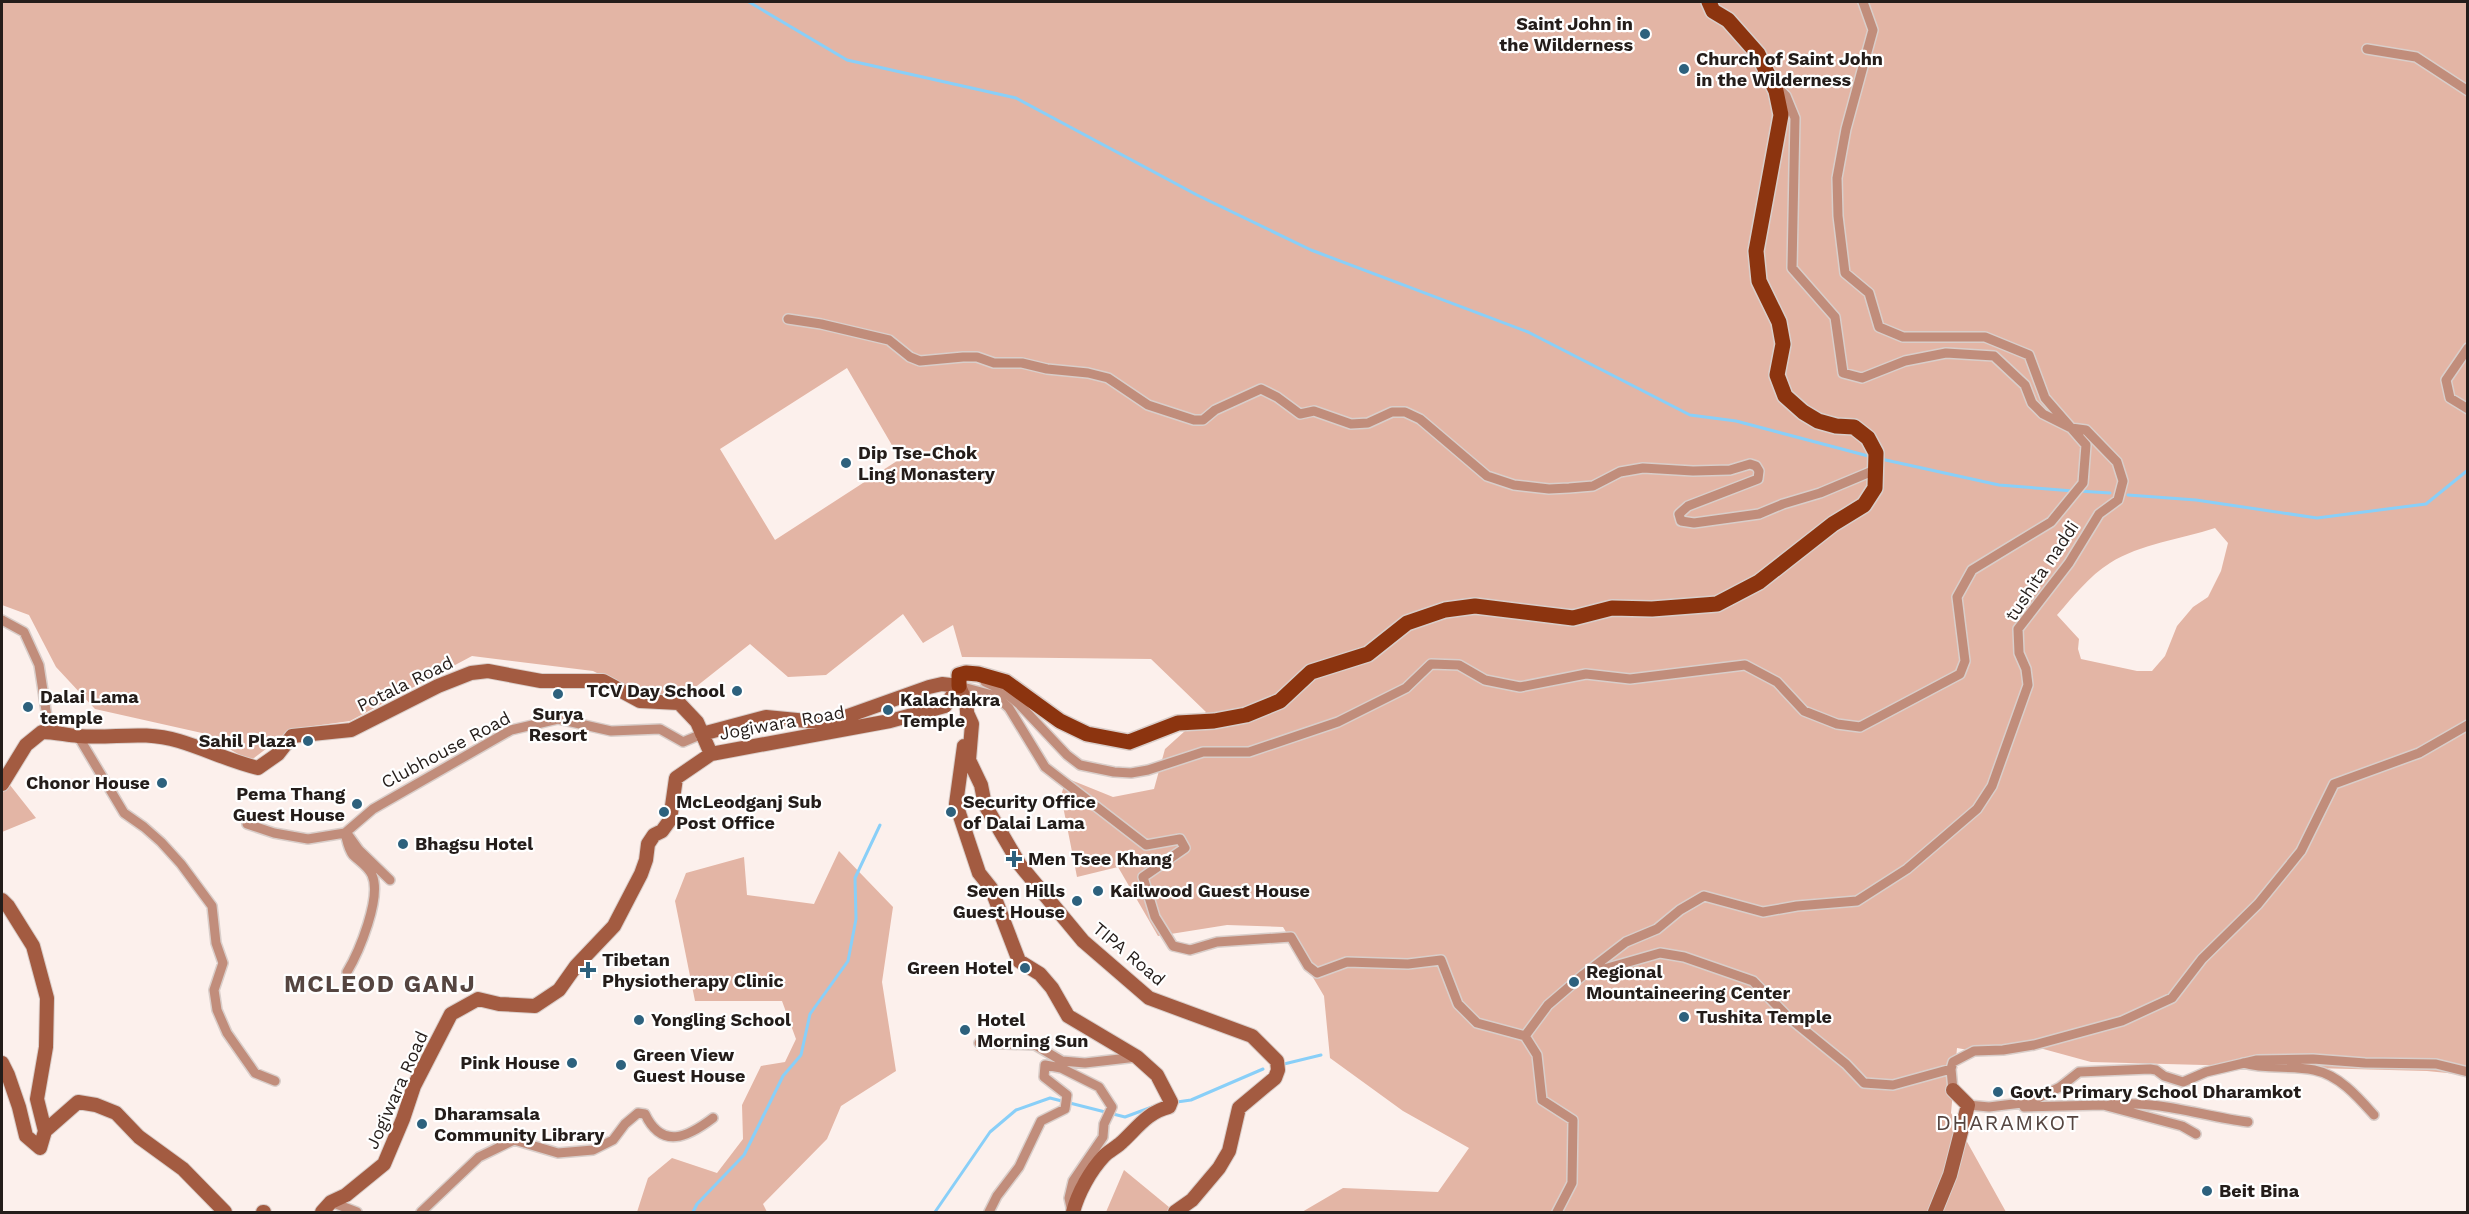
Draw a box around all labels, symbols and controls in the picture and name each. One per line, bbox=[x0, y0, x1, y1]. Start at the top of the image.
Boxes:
place label: Saint John in the Wilderness bbox=[1499, 13, 1633, 55]
marker: Saint John in the Wilderness bbox=[1638, 27, 1652, 41]
place label: Church of Saint John in the Wilderness bbox=[1696, 48, 1883, 90]
marker: Church of Saint John in the Wilderness bbox=[1677, 62, 1691, 76]
place label: Dip Tse-Chok Ling Monastery bbox=[858, 442, 996, 484]
marker: Dip Tse-Chok Ling Monastery bbox=[839, 456, 853, 470]
street label: tushita naddi bbox=[2000, 517, 2083, 625]
street label: Potala Road bbox=[353, 651, 456, 716]
place label: TCV Day School bbox=[587, 680, 725, 701]
marker: TCV Day School bbox=[730, 684, 744, 698]
place label: Dalai Lama temple bbox=[40, 686, 139, 728]
marker: Surya Resort bbox=[551, 687, 565, 701]
place label: Kalachakra Temple bbox=[900, 689, 1001, 731]
marker: Dalai Lama temple bbox=[21, 700, 35, 714]
street label: Jogiwara Road bbox=[717, 701, 846, 744]
place label: Surya Resort bbox=[529, 703, 587, 745]
marker: Kalachakra Temple bbox=[881, 703, 895, 717]
street label: Clubhouse Road bbox=[378, 707, 514, 792]
place label: Sahil Plaza bbox=[199, 730, 297, 751]
marker: Sahil Plaza bbox=[301, 734, 315, 748]
place label: Chonor House bbox=[26, 772, 150, 793]
marker: Chonor House bbox=[155, 776, 169, 790]
place label: Pema Thang Guest House bbox=[233, 783, 346, 825]
place label: McLeodganj Sub Post Office bbox=[676, 791, 822, 833]
place label: Security Office of Dalai Lama bbox=[963, 791, 1096, 833]
marker: Pema Thang Guest House bbox=[350, 797, 364, 811]
marker: McLeodganj Sub Post Office bbox=[657, 805, 671, 819]
marker: Security Office of Dalai Lama bbox=[944, 805, 958, 819]
place label: Bhagsu Hotel bbox=[415, 833, 533, 854]
marker: Bhagsu Hotel bbox=[396, 837, 410, 851]
place label: Men Tsee Khang bbox=[1028, 848, 1173, 869]
marker: Men Tsee Khang bbox=[1005, 850, 1023, 868]
place label: Seven Hills Guest House bbox=[953, 880, 1065, 922]
place label: Kailwood Guest House bbox=[1110, 880, 1310, 901]
marker: Kailwood Guest House bbox=[1091, 884, 1105, 898]
marker: Seven Hills Guest House bbox=[1070, 894, 1084, 908]
street label: TIPA Road bbox=[1089, 917, 1170, 990]
place label: Tibetan Physiotherapy Clinic bbox=[602, 949, 784, 991]
place label: Green Hotel bbox=[907, 957, 1013, 978]
marker: Tibetan Physiotherapy Clinic bbox=[579, 961, 597, 979]
marker: Green Hotel bbox=[1018, 961, 1032, 975]
place label: Regional Mountaineering Center bbox=[1586, 961, 1790, 1003]
district label: MCLEOD GANJ bbox=[284, 970, 476, 998]
marker: Regional Mountaineering Center bbox=[1567, 975, 1581, 989]
place label: Tushita Temple bbox=[1696, 1006, 1832, 1027]
place label: Yongling School bbox=[651, 1009, 791, 1030]
place label: Hotel Morning Sun bbox=[977, 1009, 1089, 1051]
marker: Tushita Temple bbox=[1677, 1010, 1691, 1024]
marker: Yongling School bbox=[632, 1013, 646, 1027]
marker: Hotel Morning Sun bbox=[958, 1023, 972, 1037]
street label: Jogiwara Road bbox=[361, 1027, 432, 1152]
place label: Green View Guest House bbox=[633, 1044, 745, 1086]
place label: Pink House bbox=[460, 1052, 560, 1073]
marker: Pink House bbox=[565, 1056, 579, 1070]
marker: Green View Guest House bbox=[614, 1058, 628, 1072]
place label: Govt. Primary School Dharamkot bbox=[2010, 1081, 2301, 1102]
marker: Govt. Primary School Dharamkot bbox=[1991, 1085, 2005, 1099]
place label: Dharamsala Community Library bbox=[434, 1103, 605, 1145]
district label: DHARAMKOT bbox=[1936, 1110, 2080, 1135]
marker: Dharamsala Community Library bbox=[415, 1117, 429, 1131]
place label: Beit Bina bbox=[2219, 1180, 2300, 1201]
marker: Beit Bina bbox=[2200, 1184, 2214, 1198]

